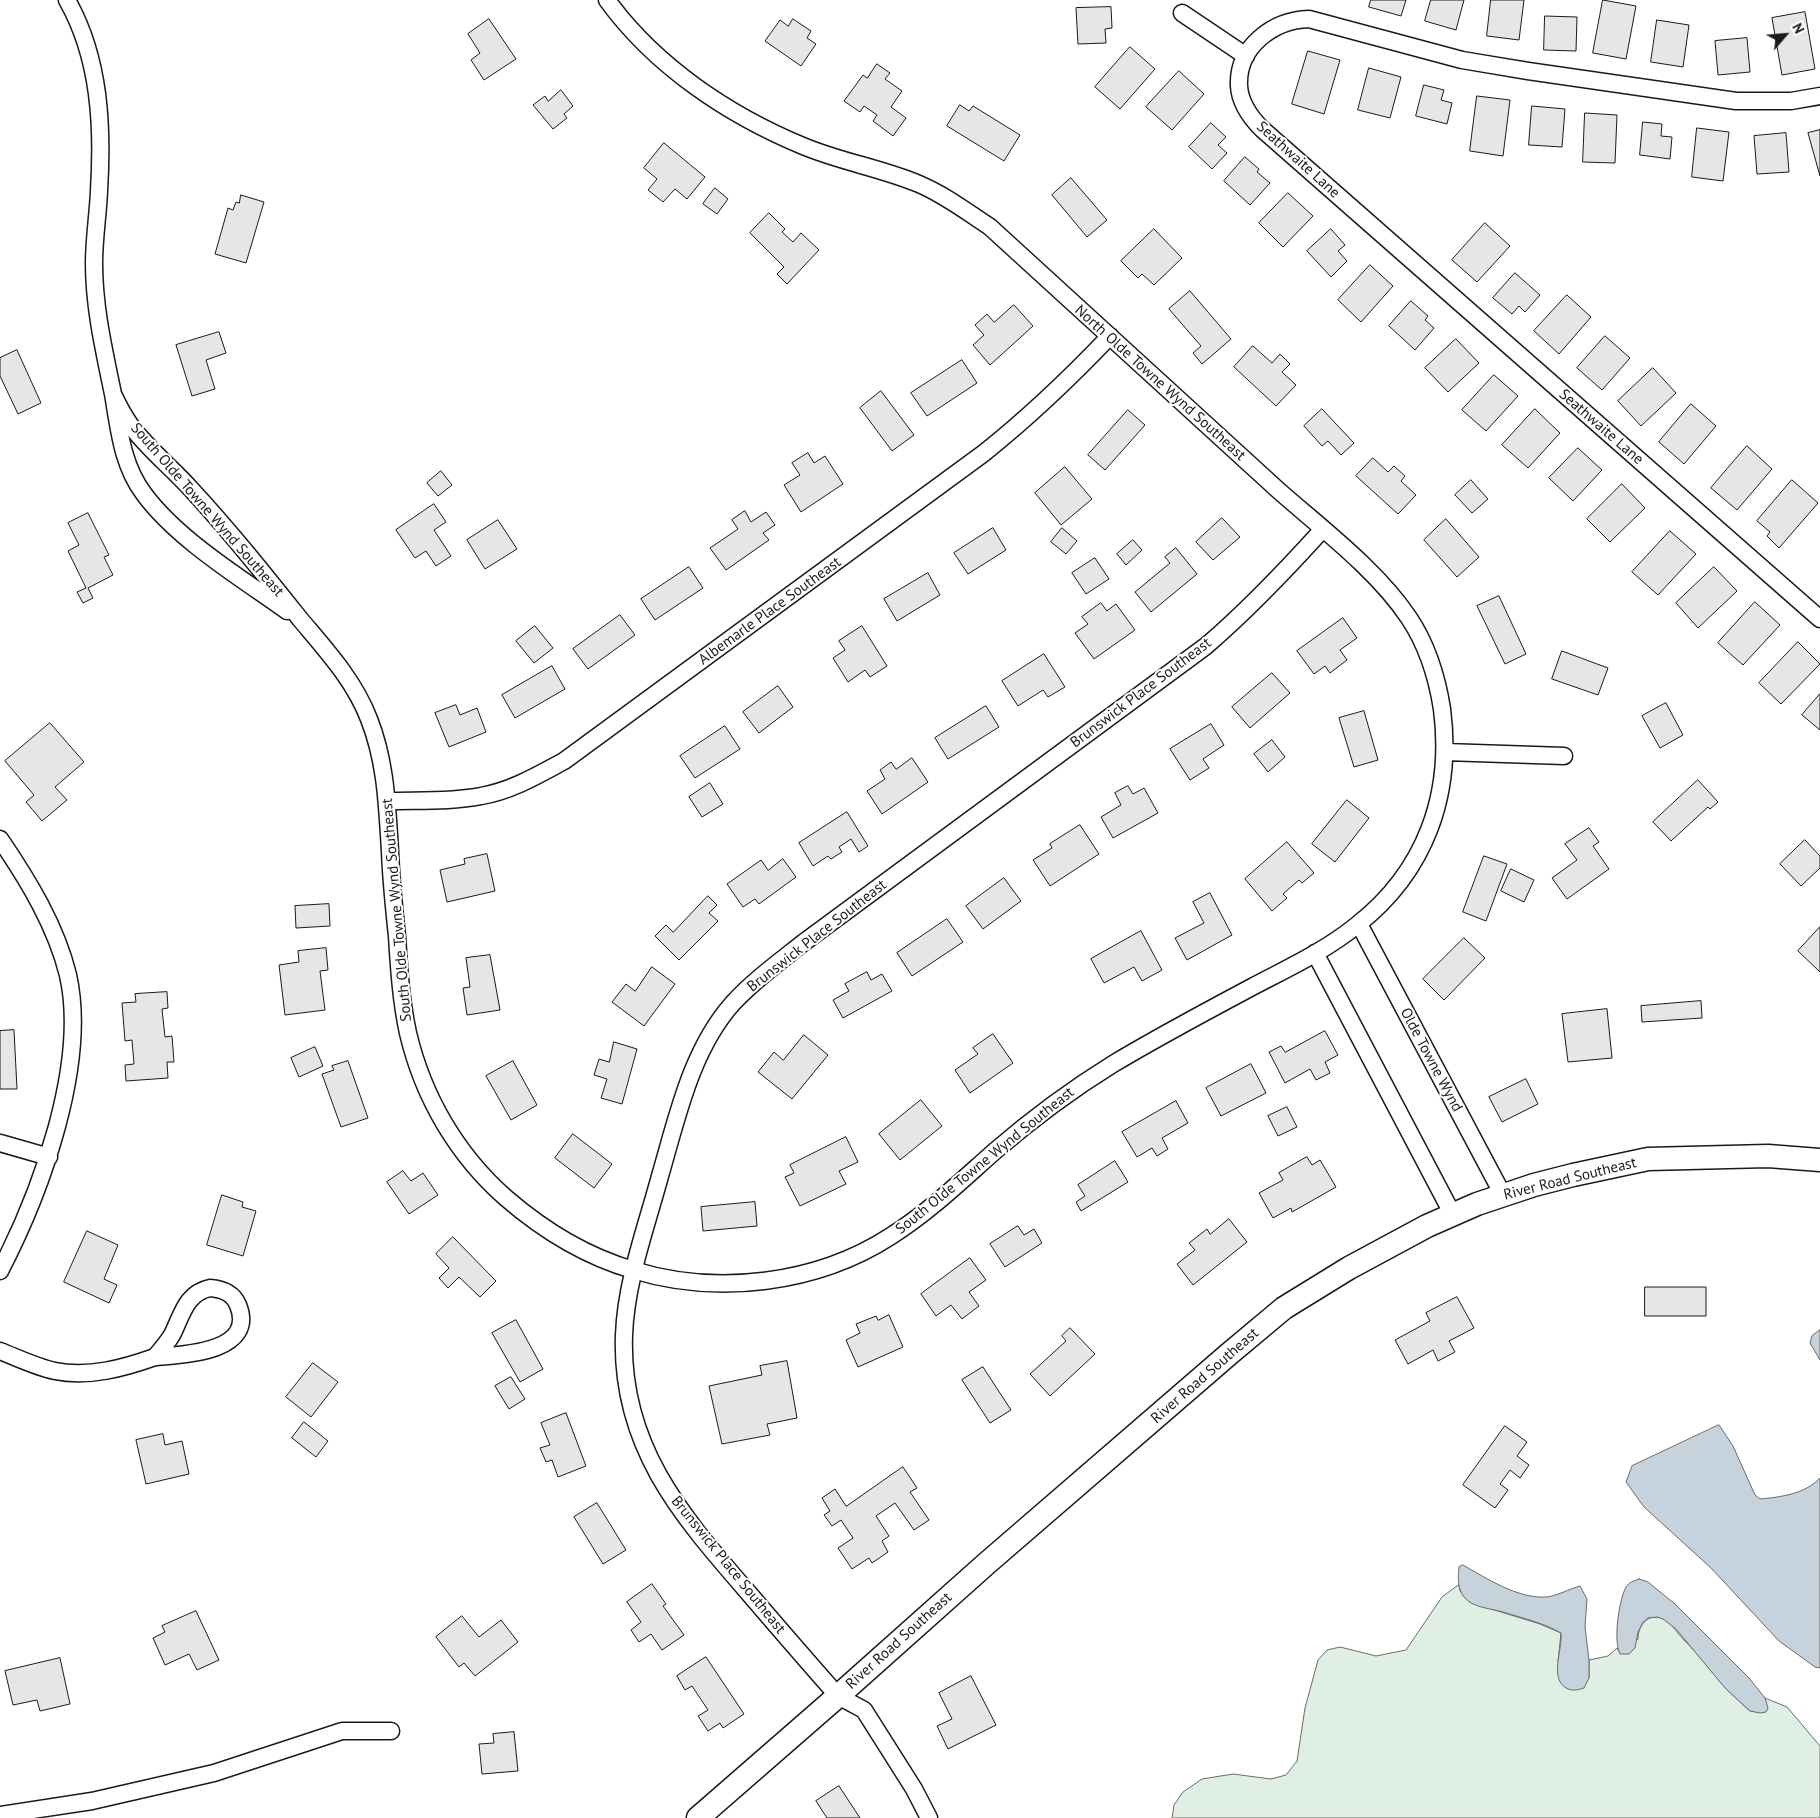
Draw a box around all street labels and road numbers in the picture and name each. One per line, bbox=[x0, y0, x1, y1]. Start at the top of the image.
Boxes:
street label: Seathwaite Lane bbox=[1253, 118, 1343, 202]
street label: North Olde Towne Wynd Southeast bbox=[1071, 301, 1249, 465]
street label: Seathwaite Lane bbox=[1555, 385, 1647, 469]
street label: South Olde Towne Wynd Southeast bbox=[127, 420, 287, 600]
street label: Albemarle Place Southeast bbox=[695, 553, 845, 669]
street label: Brunswick Place Southeast bbox=[1067, 634, 1215, 752]
street label: South Olde Towne Wynd Southeast bbox=[378, 798, 416, 1022]
street label: Brunswick Place Southeast bbox=[744, 876, 890, 996]
street label: Olde Towne Wynd bbox=[1396, 1005, 1466, 1115]
street label: South Olde Towne Wynd Southeast bbox=[892, 1083, 1078, 1239]
street label: River Road Southeast bbox=[1502, 1154, 1638, 1204]
street label: River Road Southeast bbox=[1148, 1324, 1262, 1428]
street label: Brunswick Place Southeast bbox=[667, 1493, 789, 1637]
street label: River Road Southeast bbox=[842, 1589, 956, 1693]

